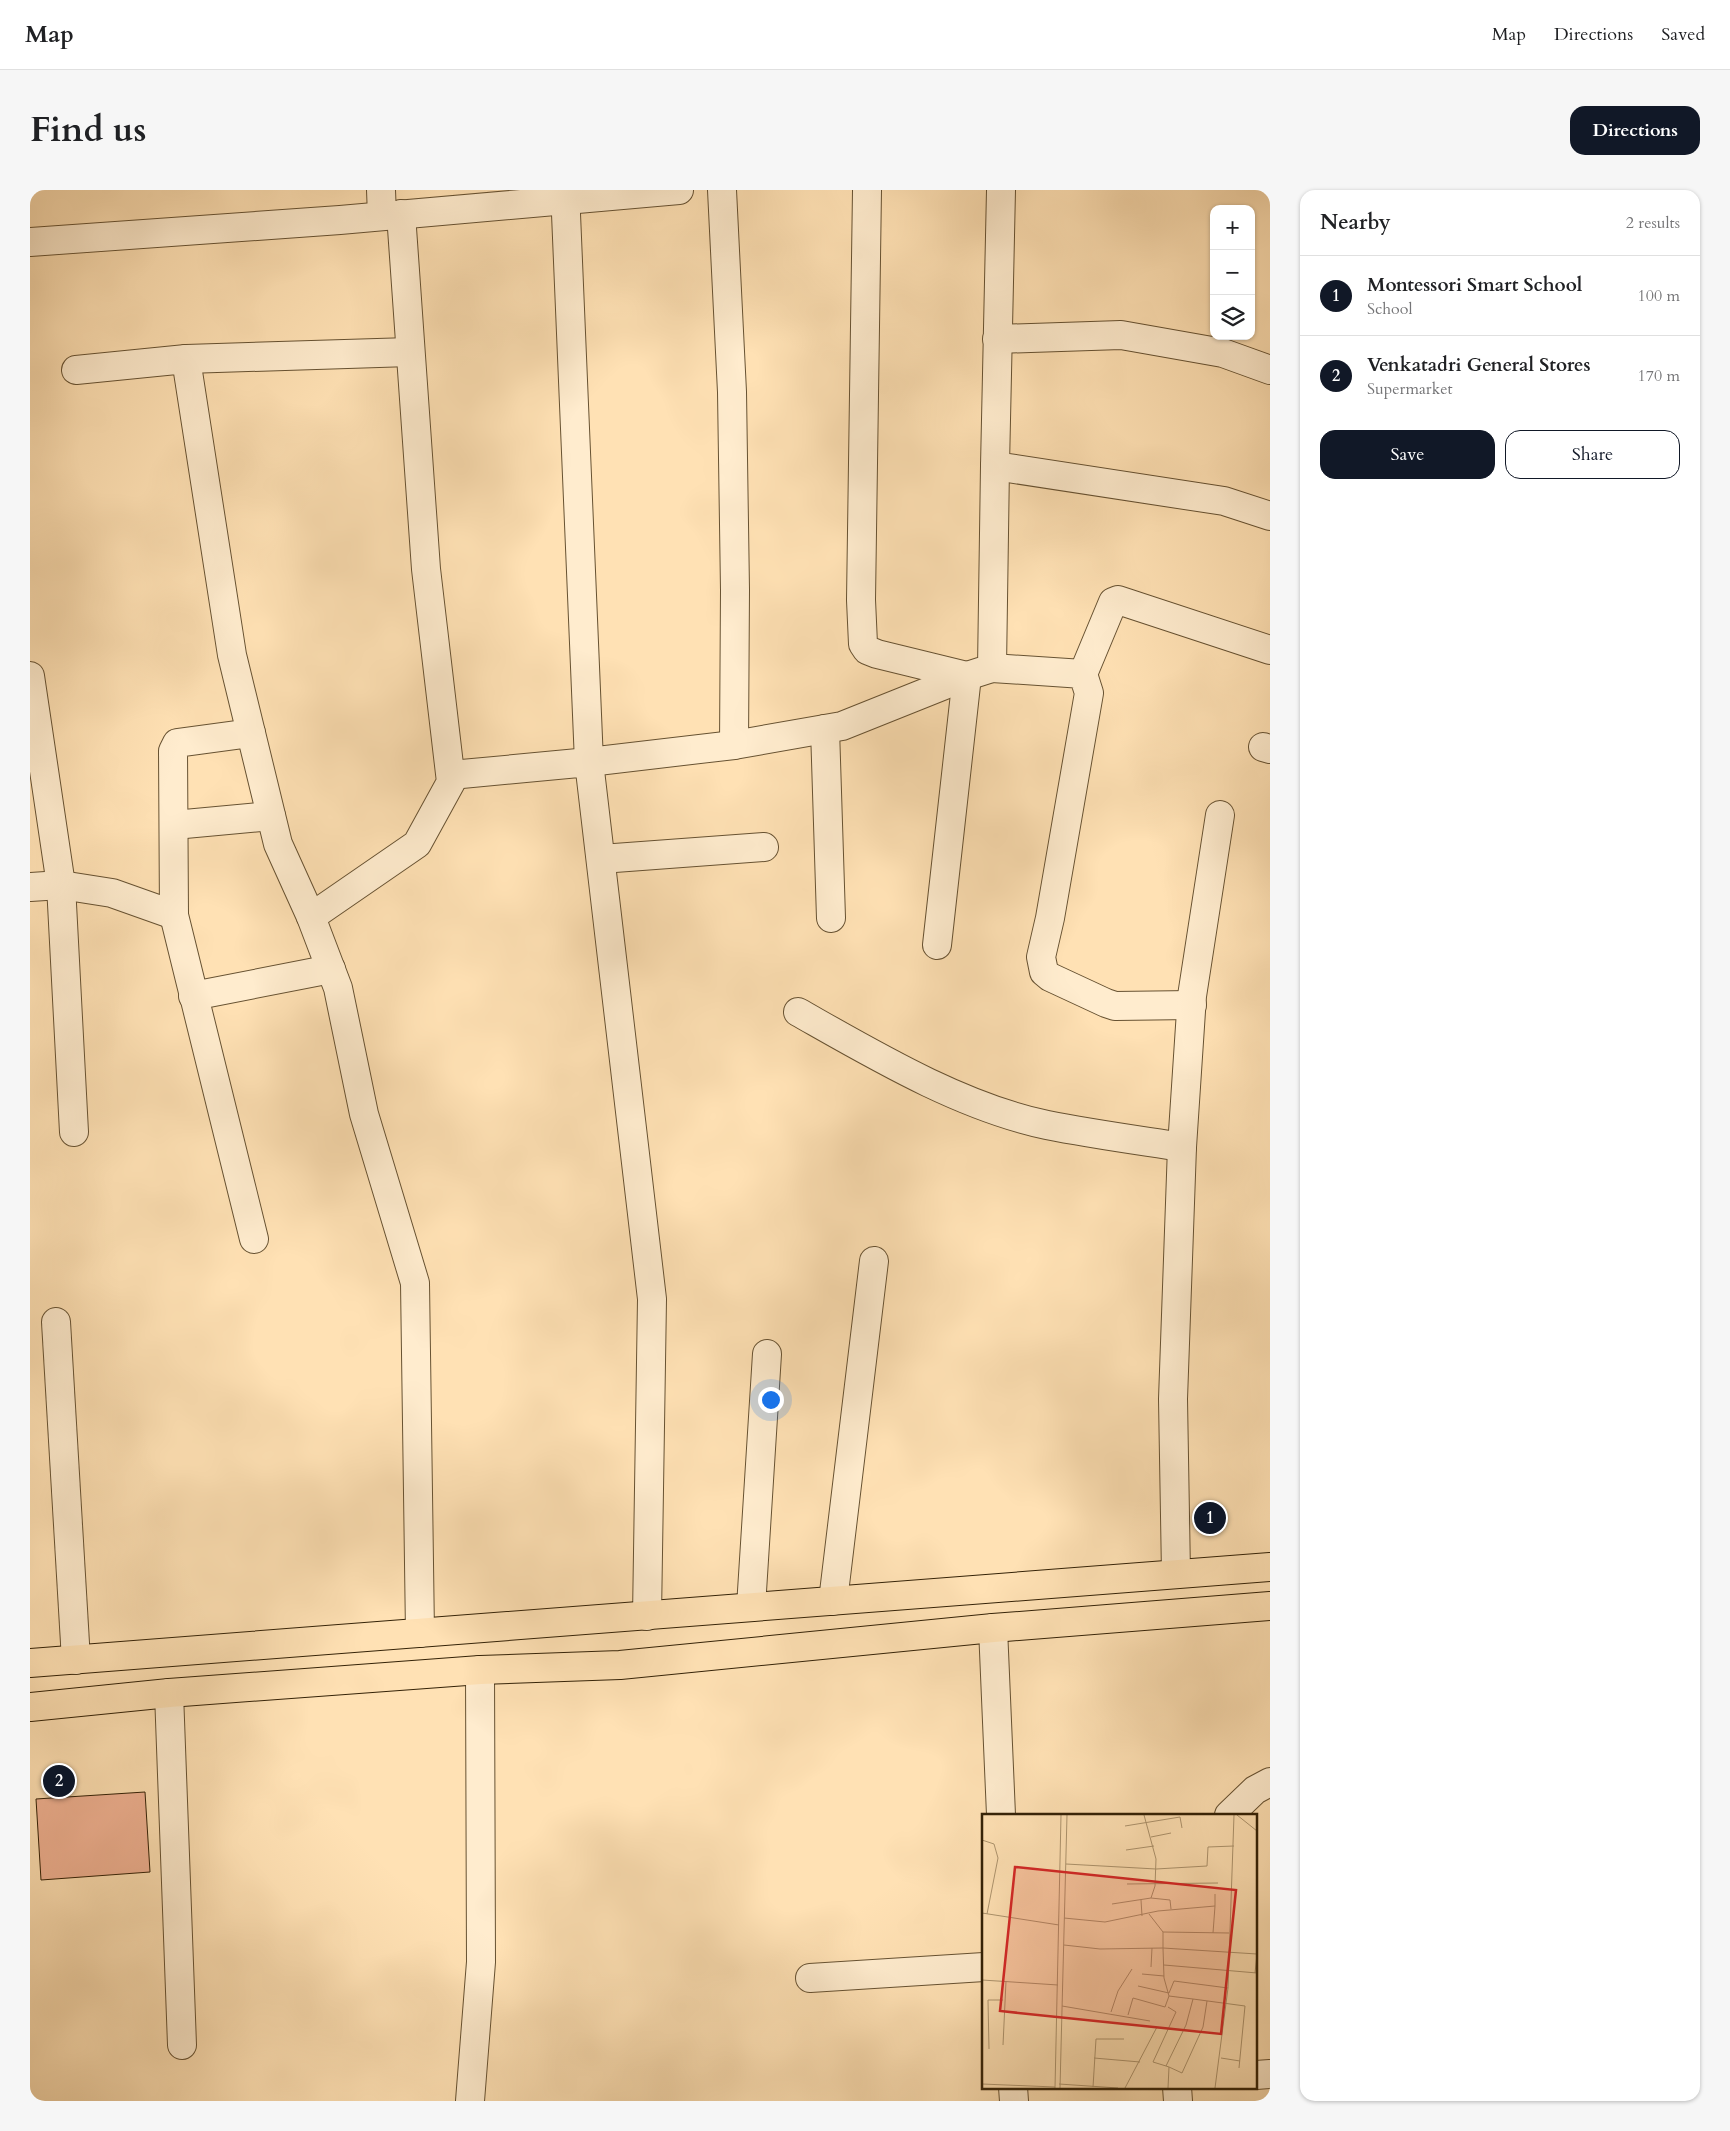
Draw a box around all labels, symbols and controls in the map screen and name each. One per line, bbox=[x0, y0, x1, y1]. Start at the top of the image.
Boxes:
text: Map bbox=[25, 18, 74, 51]
text: Map bbox=[1492, 22, 1526, 47]
text: Directions bbox=[1554, 22, 1633, 47]
text: Saved bbox=[1661, 22, 1705, 47]
text: Find us bbox=[30, 106, 146, 154]
button: Directions bbox=[1570, 106, 1700, 155]
map controls bbox=[1210, 205, 1255, 340]
button: + bbox=[1210, 205, 1255, 250]
text: Nearby bbox=[1320, 208, 1391, 237]
text: 2 results bbox=[1626, 212, 1680, 234]
button: − bbox=[1210, 250, 1255, 295]
text: Montessori Smart School bbox=[1367, 272, 1582, 298]
text: 1 bbox=[1332, 285, 1340, 307]
text: 100 m bbox=[1638, 285, 1680, 307]
button: layers bbox=[1210, 295, 1255, 340]
text: School bbox=[1367, 298, 1412, 320]
text: Venkatadri General Stores bbox=[1367, 352, 1590, 378]
text: 2 bbox=[1332, 365, 1340, 387]
text: 170 m bbox=[1638, 365, 1680, 387]
text: Supermarket bbox=[1367, 378, 1453, 400]
button: Save bbox=[1320, 430, 1495, 479]
button: Share bbox=[1505, 430, 1680, 479]
your location bbox=[758, 1387, 784, 1413]
pin: 1 bbox=[1194, 1499, 1226, 1537]
pin: 2 bbox=[43, 1762, 75, 1800]
inset map bbox=[982, 1814, 1258, 2088]

